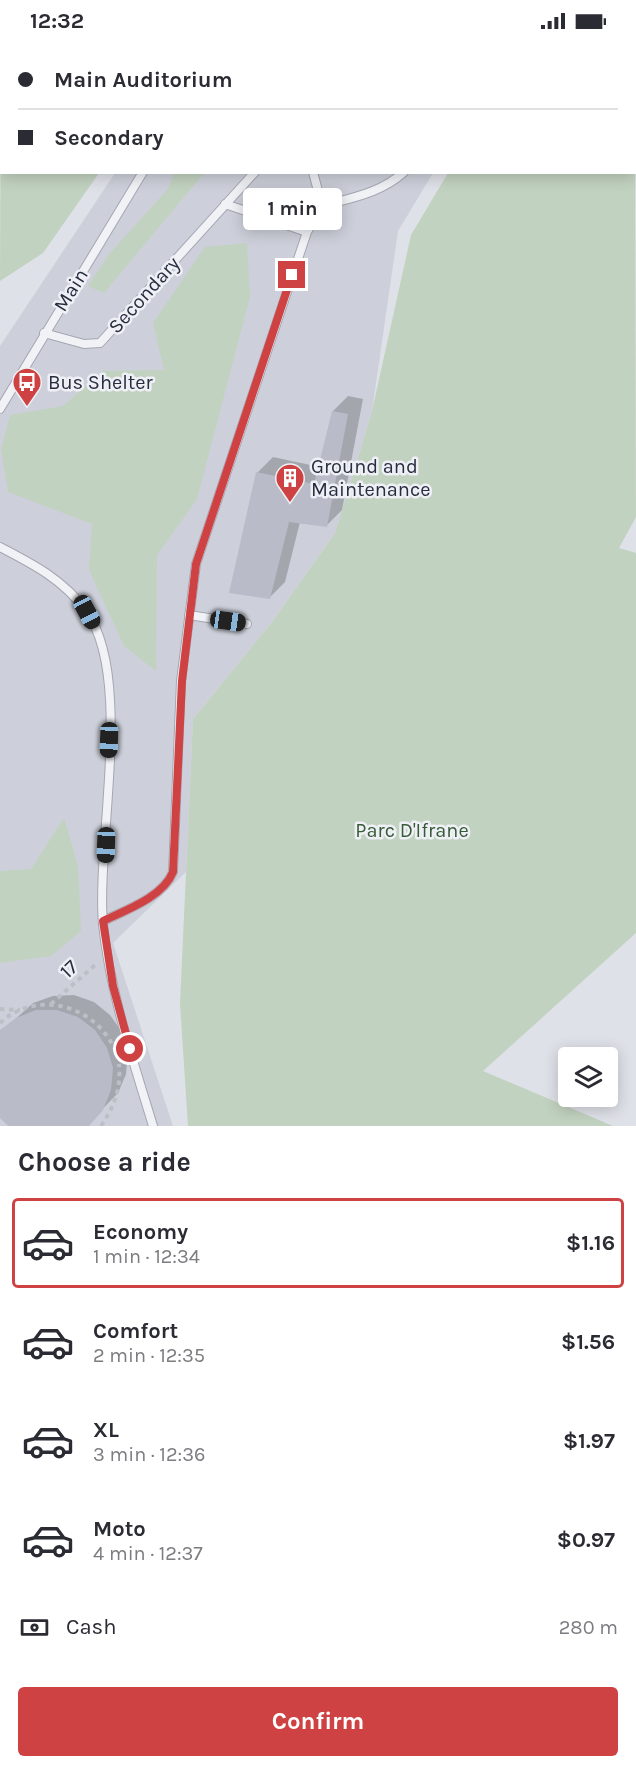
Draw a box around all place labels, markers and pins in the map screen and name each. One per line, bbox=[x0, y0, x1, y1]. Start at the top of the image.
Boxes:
bus stop icon: Bus Shelter bbox=[11, 366, 43, 408]
place label: Bus Shelter bbox=[48, 371, 154, 394]
place label: Ground and Maintenance bbox=[311, 455, 431, 501]
building icon: Ground and Maintenance bbox=[274, 462, 306, 504]

